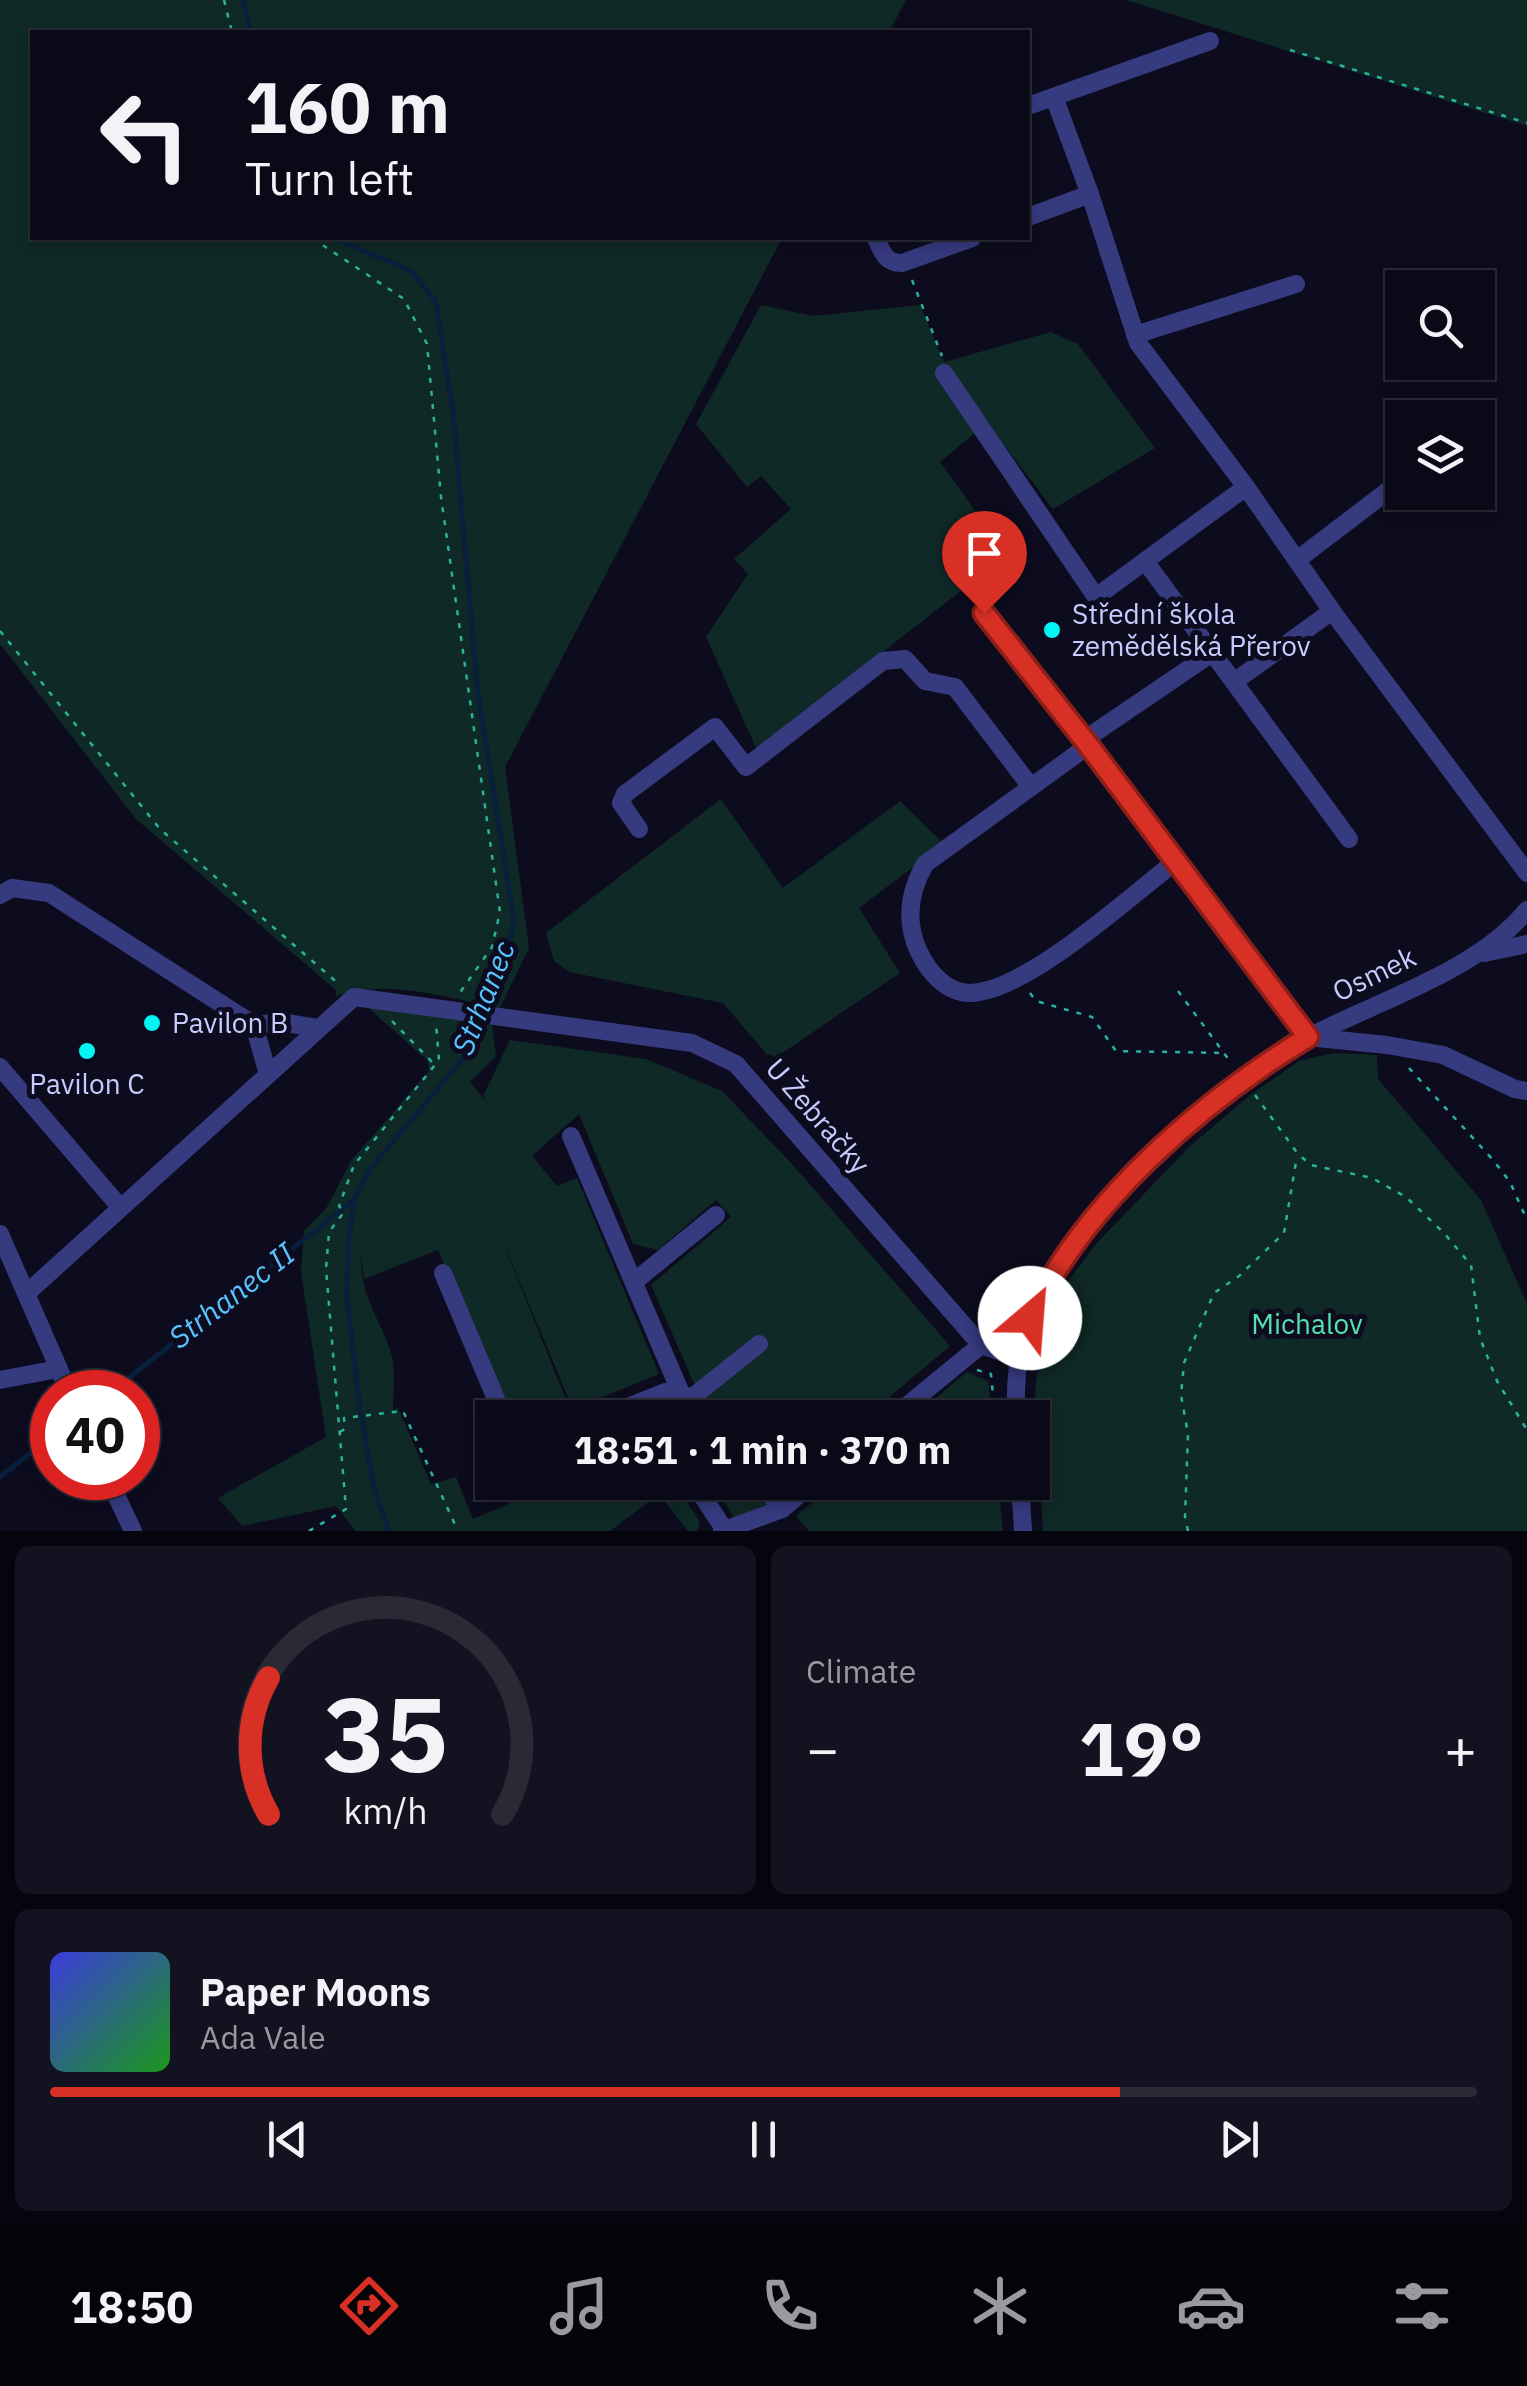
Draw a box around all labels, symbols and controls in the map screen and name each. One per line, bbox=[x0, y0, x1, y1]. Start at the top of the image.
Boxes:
text: 160 m bbox=[245, 61, 450, 152]
icon: left bbox=[80, 70, 210, 200]
text: Turn left bbox=[245, 149, 414, 207]
map controls bbox=[1385, 270, 1495, 510]
button: search bbox=[1385, 270, 1495, 380]
button: layers bbox=[1385, 400, 1495, 510]
pin bbox=[942, 511, 1027, 614]
icon: arrive bbox=[957, 526, 1012, 581]
place label: Střední škola zemědělská Přerov bbox=[1072, 595, 1311, 664]
marker: Střední škola zemědělská Přerov bbox=[1041, 619, 1063, 641]
water label: Strhanec bbox=[442, 935, 523, 1060]
street label: Osmek bbox=[1326, 938, 1422, 1009]
place label: Pavilon B bbox=[172, 1004, 288, 1041]
marker: Pavilon B bbox=[141, 1012, 163, 1034]
marker: Pavilon C bbox=[76, 1040, 98, 1062]
street label: U Žebračky bbox=[758, 1050, 879, 1181]
place label: Pavilon C bbox=[29, 1065, 145, 1102]
water label: Strhanec II bbox=[160, 1233, 303, 1356]
position arrow bbox=[978, 1266, 1082, 1370]
park label: Michalov bbox=[1251, 1305, 1363, 1342]
speed limit sign: 40 bbox=[30, 1370, 160, 1500]
text: 18:51 · 1 min · 370 m bbox=[574, 1425, 951, 1474]
text: Climate bbox=[806, 1650, 916, 1692]
text: 35 bbox=[323, 1665, 448, 1801]
text: 19° bbox=[1079, 1699, 1204, 1797]
text: − bbox=[806, 1713, 839, 1784]
text: + bbox=[1444, 1713, 1477, 1784]
text: km/h bbox=[343, 1787, 428, 1834]
text: Paper Moons bbox=[200, 1967, 431, 2016]
text: Ada Vale bbox=[200, 2016, 326, 2058]
icon: previous bbox=[260, 2112, 315, 2167]
icon: pause bbox=[736, 2112, 791, 2167]
icon: next bbox=[1212, 2112, 1267, 2167]
icon: directions bbox=[334, 2271, 404, 2341]
icon: music bbox=[544, 2271, 614, 2341]
icon: phone bbox=[755, 2271, 825, 2341]
icon: climate bbox=[965, 2271, 1035, 2341]
icon: car bbox=[1176, 2271, 1246, 2341]
icon: filters bbox=[1387, 2271, 1457, 2341]
text: 18:50 bbox=[70, 2277, 193, 2335]

